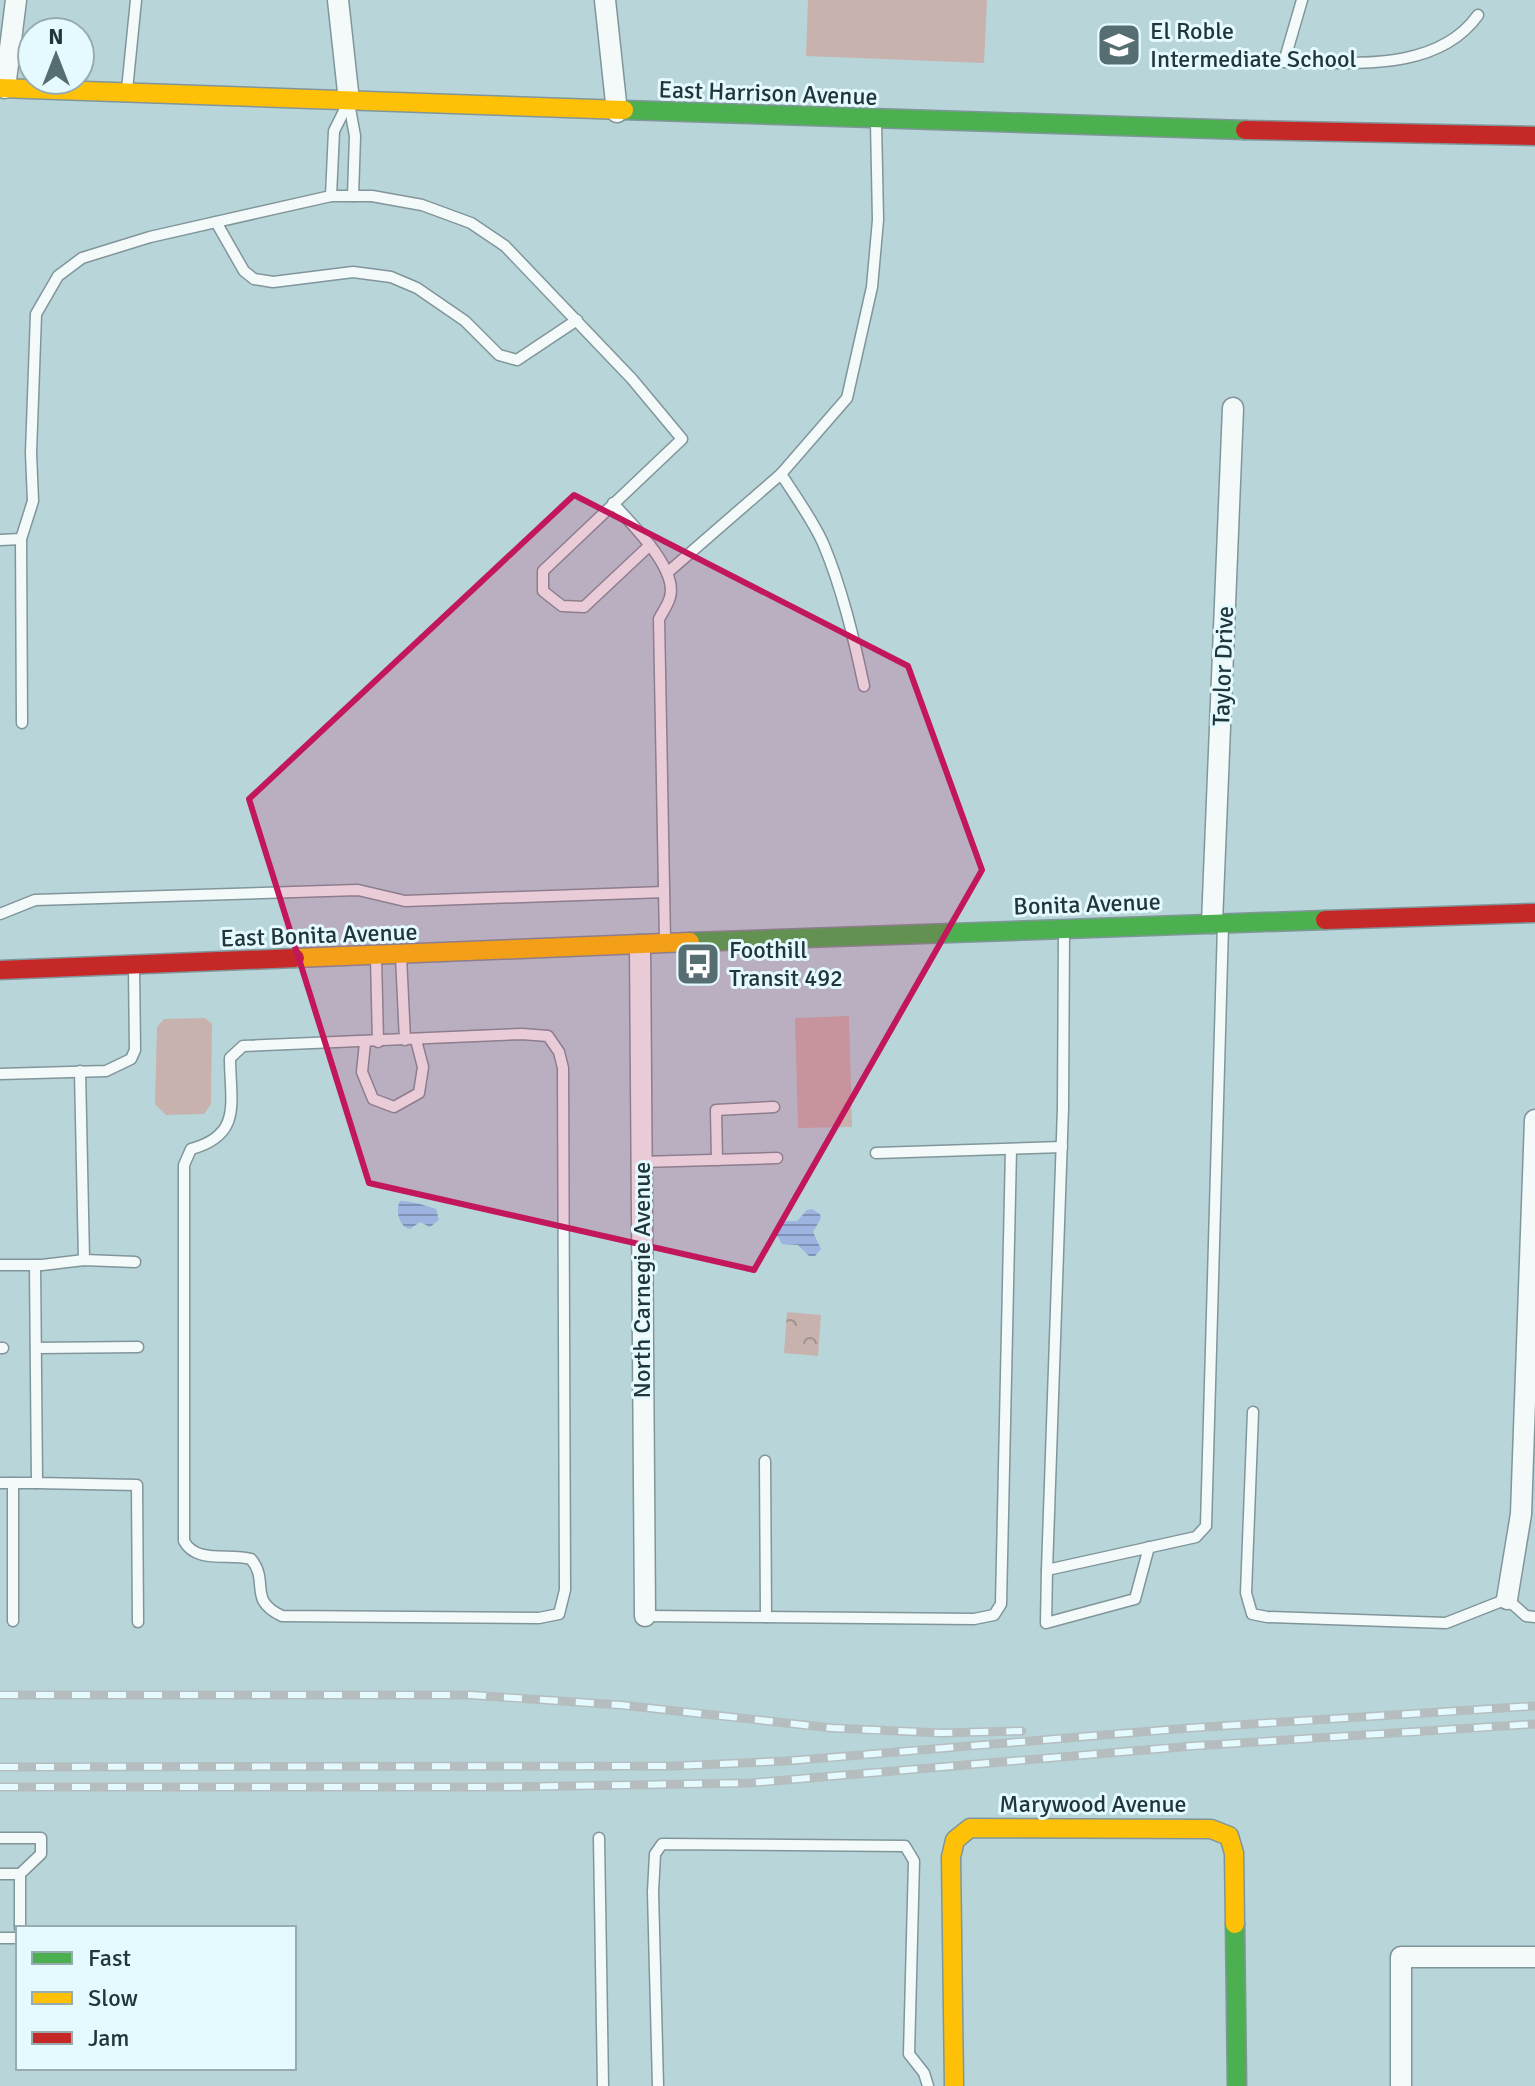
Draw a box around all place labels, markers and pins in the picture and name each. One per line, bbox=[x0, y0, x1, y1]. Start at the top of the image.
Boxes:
place label: El Roble Intermediate School bbox=[1150, 16, 1357, 74]
school or university icon: El Roble Intermediate School bbox=[1095, 21, 1143, 69]
place label: Foothill Transit 492 bbox=[729, 935, 843, 993]
bus stop icon: Foothill Transit 492 bbox=[674, 940, 722, 988]

